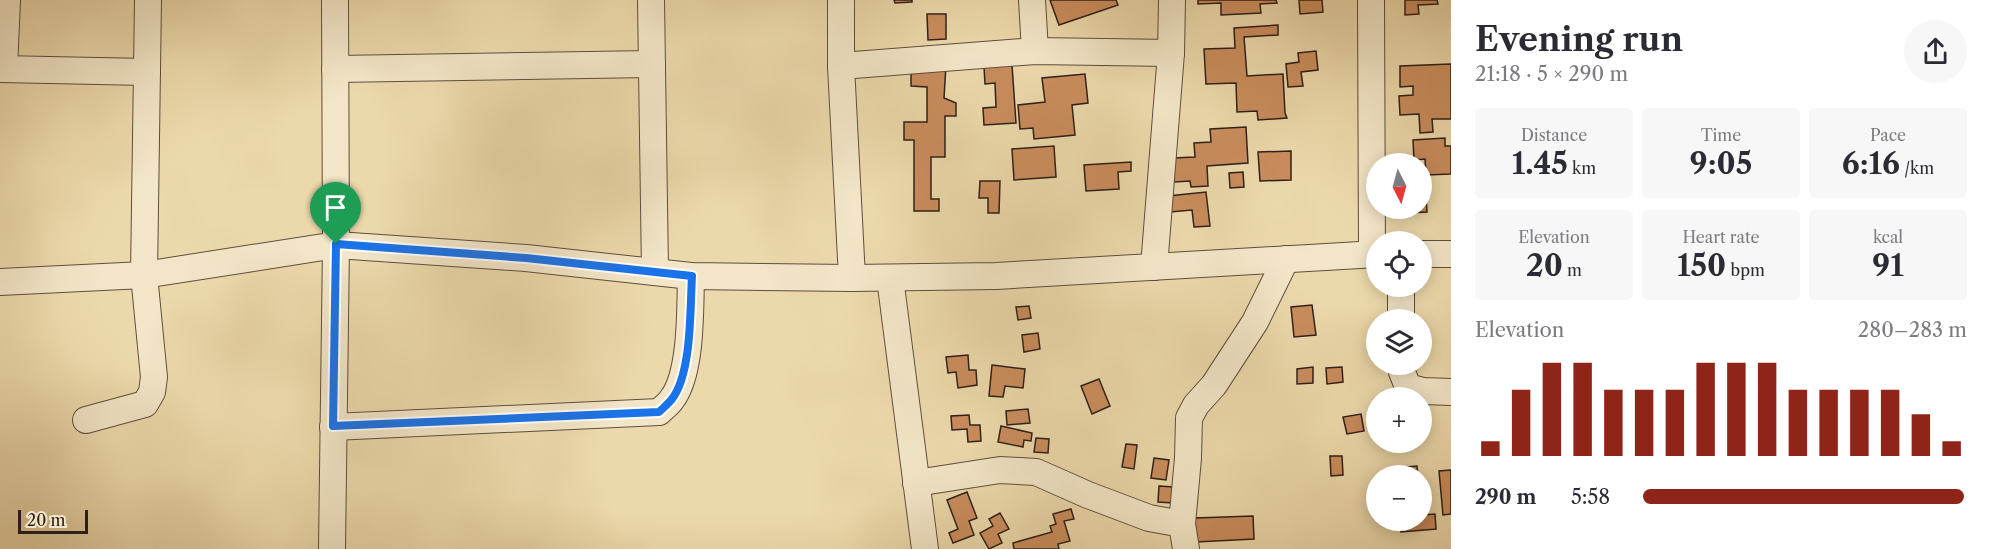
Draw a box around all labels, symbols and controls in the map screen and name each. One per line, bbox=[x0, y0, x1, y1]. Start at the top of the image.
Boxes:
text: Evening run bbox=[1475, 19, 1683, 60]
button: share bbox=[1904, 20, 1967, 83]
text: 21:18 · 5 × 290 m bbox=[1475, 62, 1628, 86]
text: Distance bbox=[1521, 125, 1587, 145]
text: Time bbox=[1701, 125, 1741, 145]
text: Pace bbox=[1870, 125, 1906, 145]
text: 1.45 bbox=[1512, 145, 1568, 182]
text: 9:05 bbox=[1690, 145, 1752, 182]
text: 6:16 bbox=[1842, 145, 1900, 182]
north arrow bbox=[1366, 153, 1432, 219]
map controls bbox=[1366, 153, 1432, 531]
text: km bbox=[1568, 158, 1596, 178]
text: /km bbox=[1900, 158, 1934, 178]
pin bbox=[310, 182, 361, 244]
icon: arrive bbox=[319, 191, 352, 224]
text: Elevation bbox=[1518, 227, 1590, 247]
text: Heart rate bbox=[1682, 227, 1760, 247]
text: kcal bbox=[1873, 227, 1903, 247]
button: locate bbox=[1366, 231, 1432, 297]
text: 20 bbox=[1526, 247, 1563, 284]
text: 150 bbox=[1677, 247, 1726, 284]
text: 91 bbox=[1872, 247, 1904, 284]
text: m bbox=[1563, 260, 1582, 280]
text: bpm bbox=[1726, 260, 1765, 280]
button: layers bbox=[1366, 309, 1432, 375]
text: Elevation bbox=[1475, 318, 1564, 342]
text: 280–283 m bbox=[1858, 318, 1967, 342]
button: + bbox=[1366, 387, 1432, 453]
button: − bbox=[1366, 465, 1432, 531]
text: 290 m bbox=[1475, 485, 1536, 509]
text: 5:58 bbox=[1571, 485, 1610, 509]
scale bar bbox=[18, 507, 88, 534]
text: 20 m bbox=[27, 510, 66, 530]

